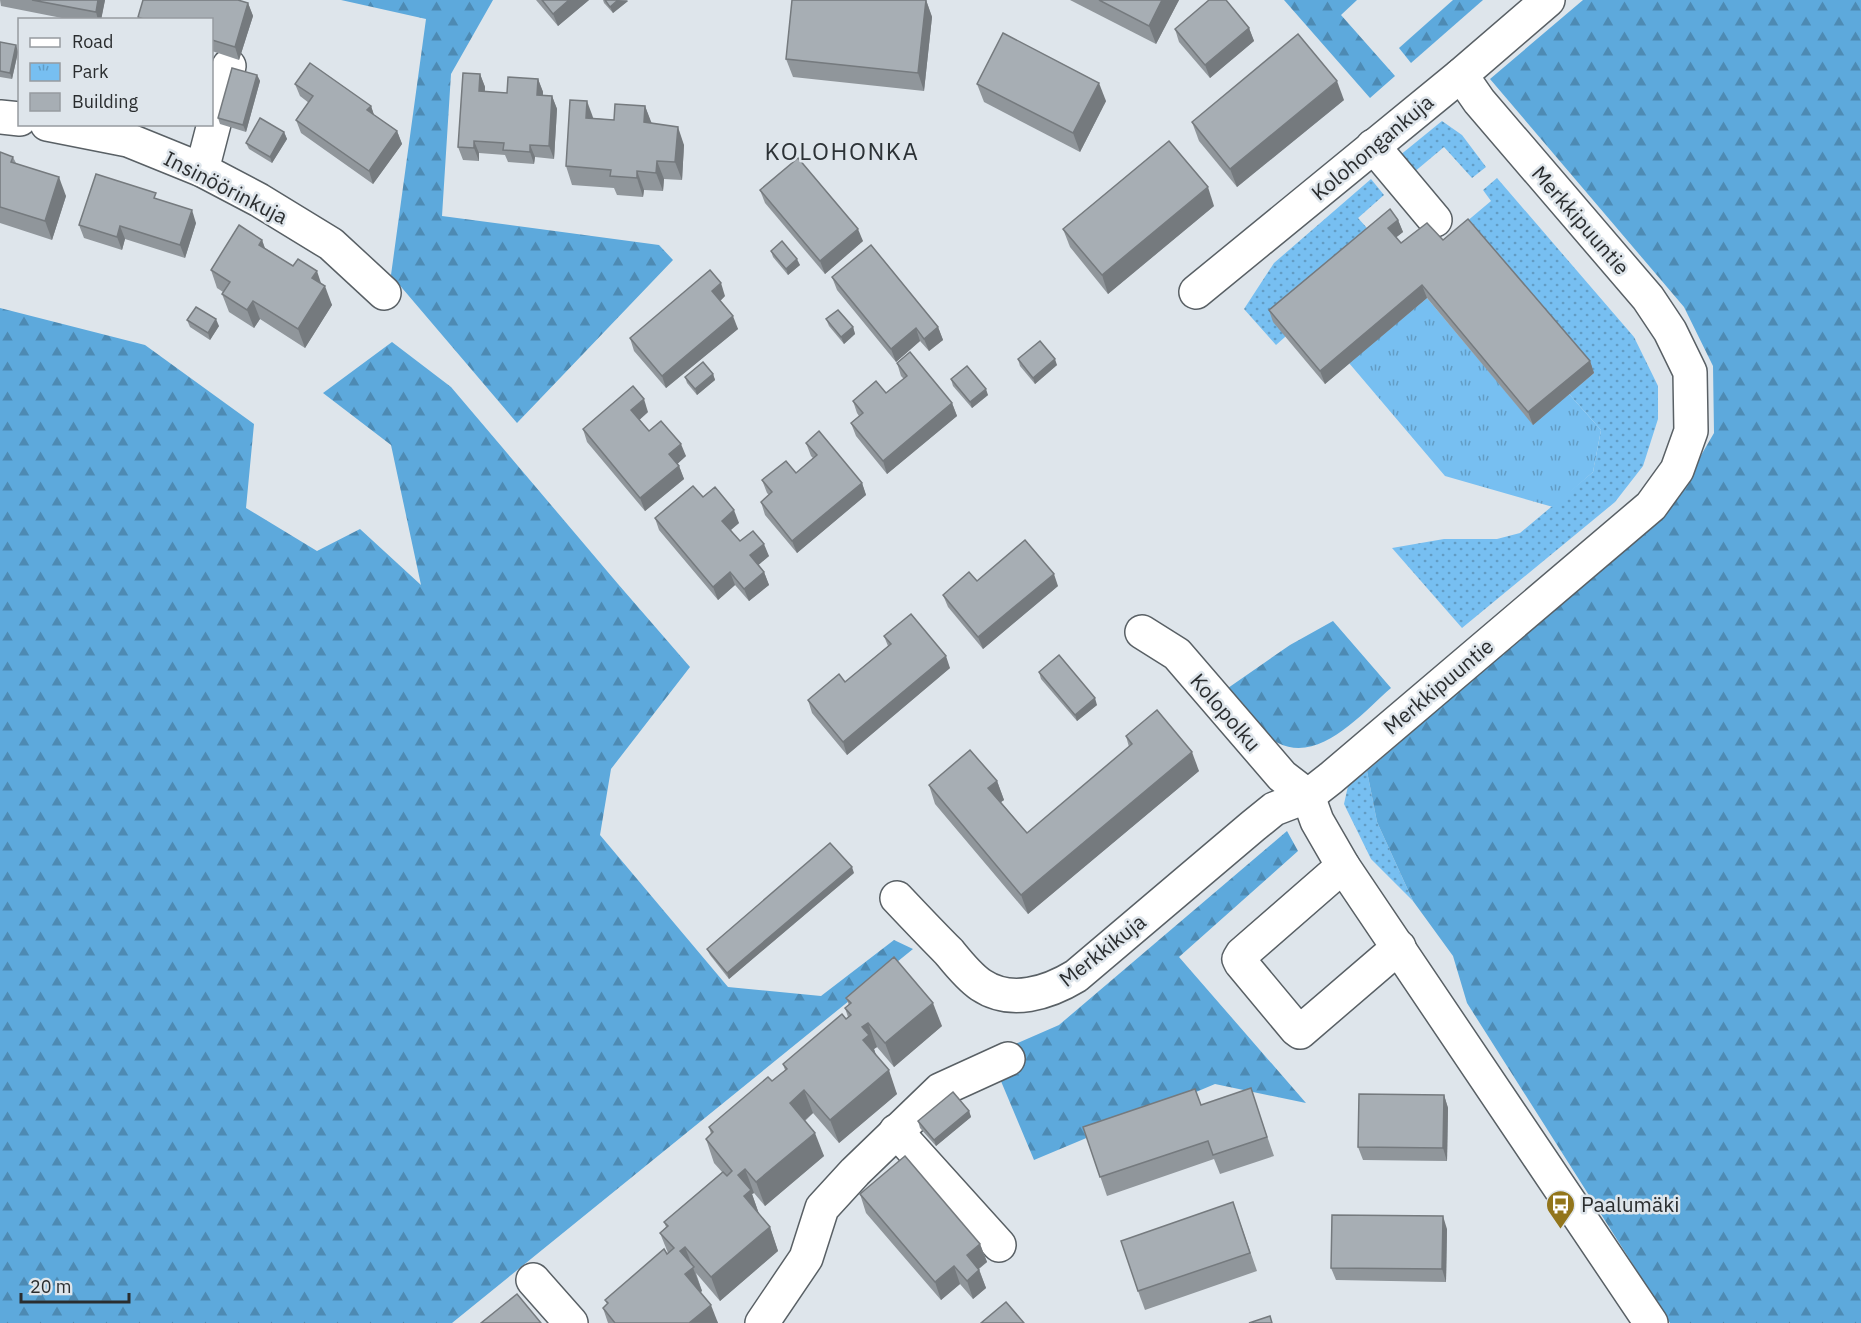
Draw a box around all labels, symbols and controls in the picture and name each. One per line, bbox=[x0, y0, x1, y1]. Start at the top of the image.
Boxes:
legend bbox=[18, 18, 213, 126]
text: Road bbox=[72, 30, 113, 53]
text: Park bbox=[72, 60, 109, 83]
street label: Kolohongankuja bbox=[1305, 88, 1439, 206]
text: Building bbox=[72, 90, 139, 113]
district label: KOLOHONKA bbox=[765, 135, 919, 167]
street label: Insinöörinkuja bbox=[159, 144, 293, 230]
street label: Merkkipuuntie bbox=[1526, 160, 1636, 280]
street label: Merkkipuuntie bbox=[1377, 632, 1499, 740]
street label: Kolopolku bbox=[1184, 667, 1268, 757]
street label: Merkkikuja bbox=[1053, 907, 1151, 993]
bus stop icon: Paalumäki bbox=[1544, 1188, 1576, 1230]
place label: Paalumäki bbox=[1581, 1190, 1679, 1218]
scale bar bbox=[21, 1266, 129, 1304]
text: 20 m bbox=[30, 1275, 72, 1298]

